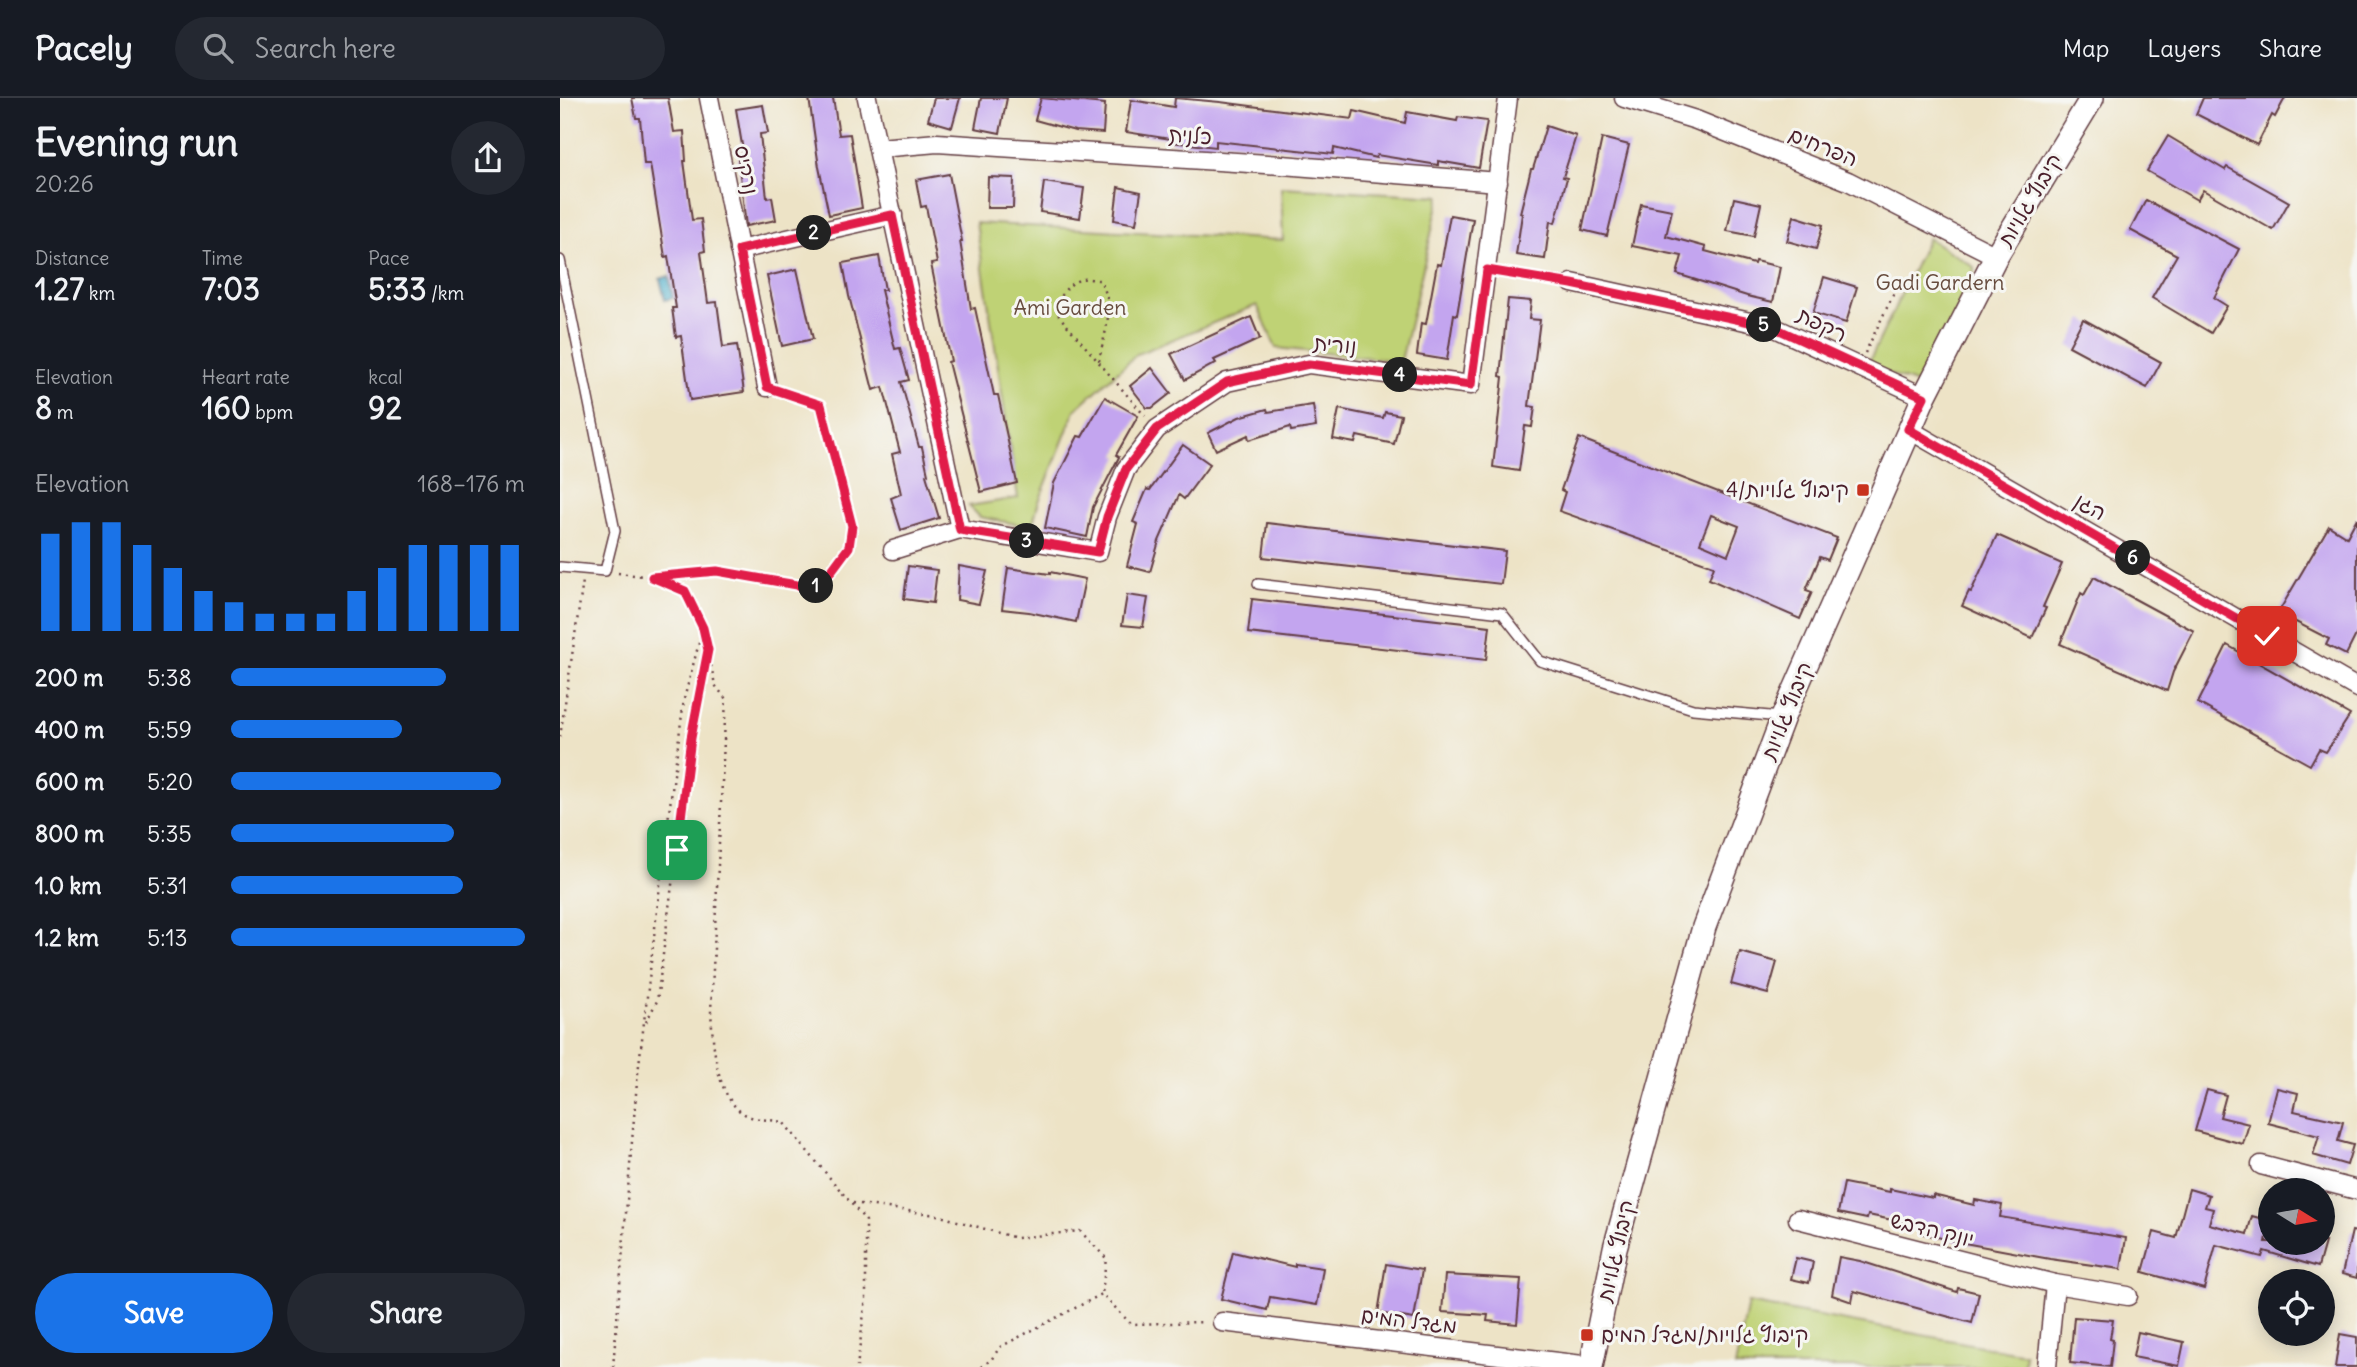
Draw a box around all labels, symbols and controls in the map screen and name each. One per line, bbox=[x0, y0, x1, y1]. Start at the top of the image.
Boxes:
search box bbox=[175, 17, 665, 80]
text: Pacely bbox=[35, 27, 133, 69]
icon: search bbox=[199, 29, 237, 67]
text: Search here bbox=[255, 32, 396, 65]
text: Map bbox=[2063, 33, 2109, 63]
text: Layers bbox=[2147, 33, 2221, 63]
text: Share bbox=[2259, 33, 2322, 63]
text: Evening run bbox=[35, 119, 238, 166]
button: share bbox=[451, 121, 525, 195]
street label: כלנית bbox=[1167, 121, 1213, 150]
street label: הפרחים bbox=[1785, 121, 1862, 173]
street label: נרקיס bbox=[728, 143, 764, 197]
street label: קיבוץ גלויות bbox=[1990, 148, 2068, 253]
text: 20:26 bbox=[35, 169, 94, 198]
pin: 2 bbox=[796, 216, 832, 250]
text: 2 bbox=[808, 220, 819, 244]
text: Distance bbox=[35, 246, 109, 270]
text: Time bbox=[202, 246, 243, 270]
text: Pace bbox=[368, 246, 410, 270]
park label: Gadi Gardern bbox=[1876, 269, 2004, 296]
text: 1.27 bbox=[35, 270, 84, 308]
text: 7:03 bbox=[202, 270, 260, 308]
text: 5:33 bbox=[368, 270, 426, 308]
text: km bbox=[84, 281, 115, 305]
text: /km bbox=[426, 281, 464, 305]
park label: Ami Garden bbox=[1014, 294, 1126, 321]
street label: רקפת bbox=[1792, 301, 1852, 348]
pin: 5 bbox=[1746, 308, 1782, 342]
text: 5 bbox=[1758, 312, 1769, 336]
street label: נורית bbox=[1311, 329, 1358, 360]
pin: 4 bbox=[1382, 358, 1418, 392]
text: 4 bbox=[1394, 362, 1405, 386]
text: Elevation bbox=[35, 365, 113, 389]
text: Heart rate bbox=[202, 365, 290, 389]
text: kcal bbox=[368, 365, 403, 389]
text: 8 bbox=[35, 389, 52, 427]
text: 160 bbox=[202, 389, 251, 427]
text: 92 bbox=[368, 389, 402, 427]
text: m bbox=[52, 400, 73, 424]
text: bpm bbox=[251, 400, 293, 424]
text: Elevation bbox=[35, 469, 129, 498]
text: 168–176 m bbox=[417, 469, 525, 498]
place label: קיבוץ גלויות/4 bbox=[1726, 476, 1849, 503]
marker: קיבוץ גלויות/4 bbox=[1855, 482, 1871, 498]
street label: הגן bbox=[2069, 487, 2111, 526]
pin: 3 bbox=[1009, 524, 1044, 558]
text: 3 bbox=[1021, 528, 1032, 552]
pin: 6 bbox=[2116, 540, 2150, 575]
text: 6 bbox=[2127, 545, 2138, 569]
pin: 1 bbox=[798, 568, 834, 603]
text: 1 bbox=[812, 573, 819, 597]
pin bbox=[2237, 606, 2297, 666]
icon: check bbox=[2248, 617, 2286, 655]
street label: קיבוץ גלויות bbox=[1754, 658, 1818, 766]
text: 200 m bbox=[35, 663, 104, 692]
text: 5:38 bbox=[147, 663, 192, 692]
text: 400 m bbox=[35, 715, 104, 744]
text: 5:59 bbox=[147, 715, 192, 744]
text: 600 m bbox=[35, 767, 104, 796]
text: 5:20 bbox=[147, 767, 193, 796]
text: 800 m bbox=[35, 819, 104, 848]
text: 5:35 bbox=[147, 819, 192, 848]
pin bbox=[647, 820, 707, 880]
icon: arrive bbox=[658, 831, 696, 869]
text: 1.0 km bbox=[35, 871, 101, 900]
text: 5:31 bbox=[147, 871, 187, 900]
text: 1.2 km bbox=[35, 923, 99, 952]
text: 5:13 bbox=[147, 923, 188, 952]
north arrow bbox=[2258, 1178, 2334, 1255]
map controls bbox=[2258, 1178, 2335, 1346]
street label: קיבוץ גלויות bbox=[1590, 1198, 1640, 1306]
street label: יונק הדבש bbox=[1888, 1206, 1977, 1253]
button: locate bbox=[2258, 1269, 2335, 1346]
button: Save bbox=[35, 1273, 273, 1353]
button: Share bbox=[287, 1273, 525, 1353]
street label: מגדל המים bbox=[1360, 1301, 1459, 1340]
place label: קיבוץ גלויות/מגדל המים bbox=[1601, 1321, 1808, 1348]
marker: קיבוץ גלויות/מגדל המים bbox=[1579, 1327, 1595, 1343]

